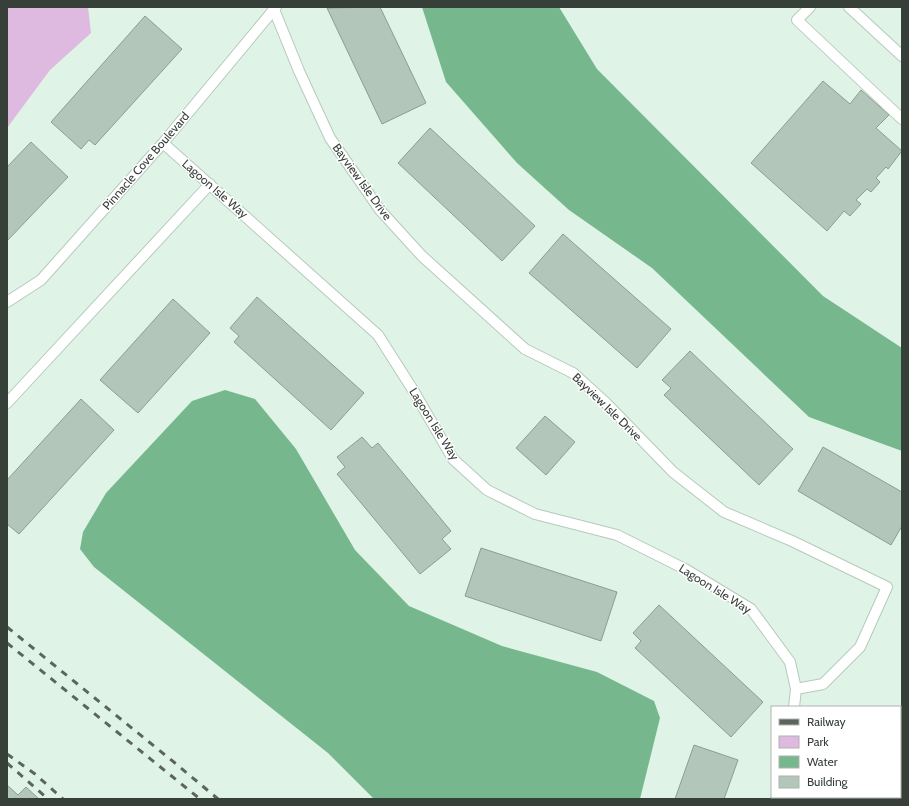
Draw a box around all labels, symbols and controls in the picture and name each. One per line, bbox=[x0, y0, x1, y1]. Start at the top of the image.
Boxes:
street label: Pinnacle Cove Boulevard bbox=[99, 109, 192, 213]
street label: Bayview Isle Drive bbox=[330, 140, 395, 223]
street label: Lagoon Isle Way bbox=[179, 156, 251, 221]
street label: Bayview Isle Drive bbox=[569, 370, 645, 444]
street label: Lagoon Isle Way bbox=[406, 385, 463, 463]
street label: Lagoon Isle Way bbox=[676, 560, 754, 617]
legend bbox=[771, 706, 901, 798]
text: Railway bbox=[807, 714, 845, 729]
text: Park bbox=[807, 734, 829, 749]
text: Water bbox=[807, 754, 838, 769]
text: Building bbox=[807, 774, 849, 789]

